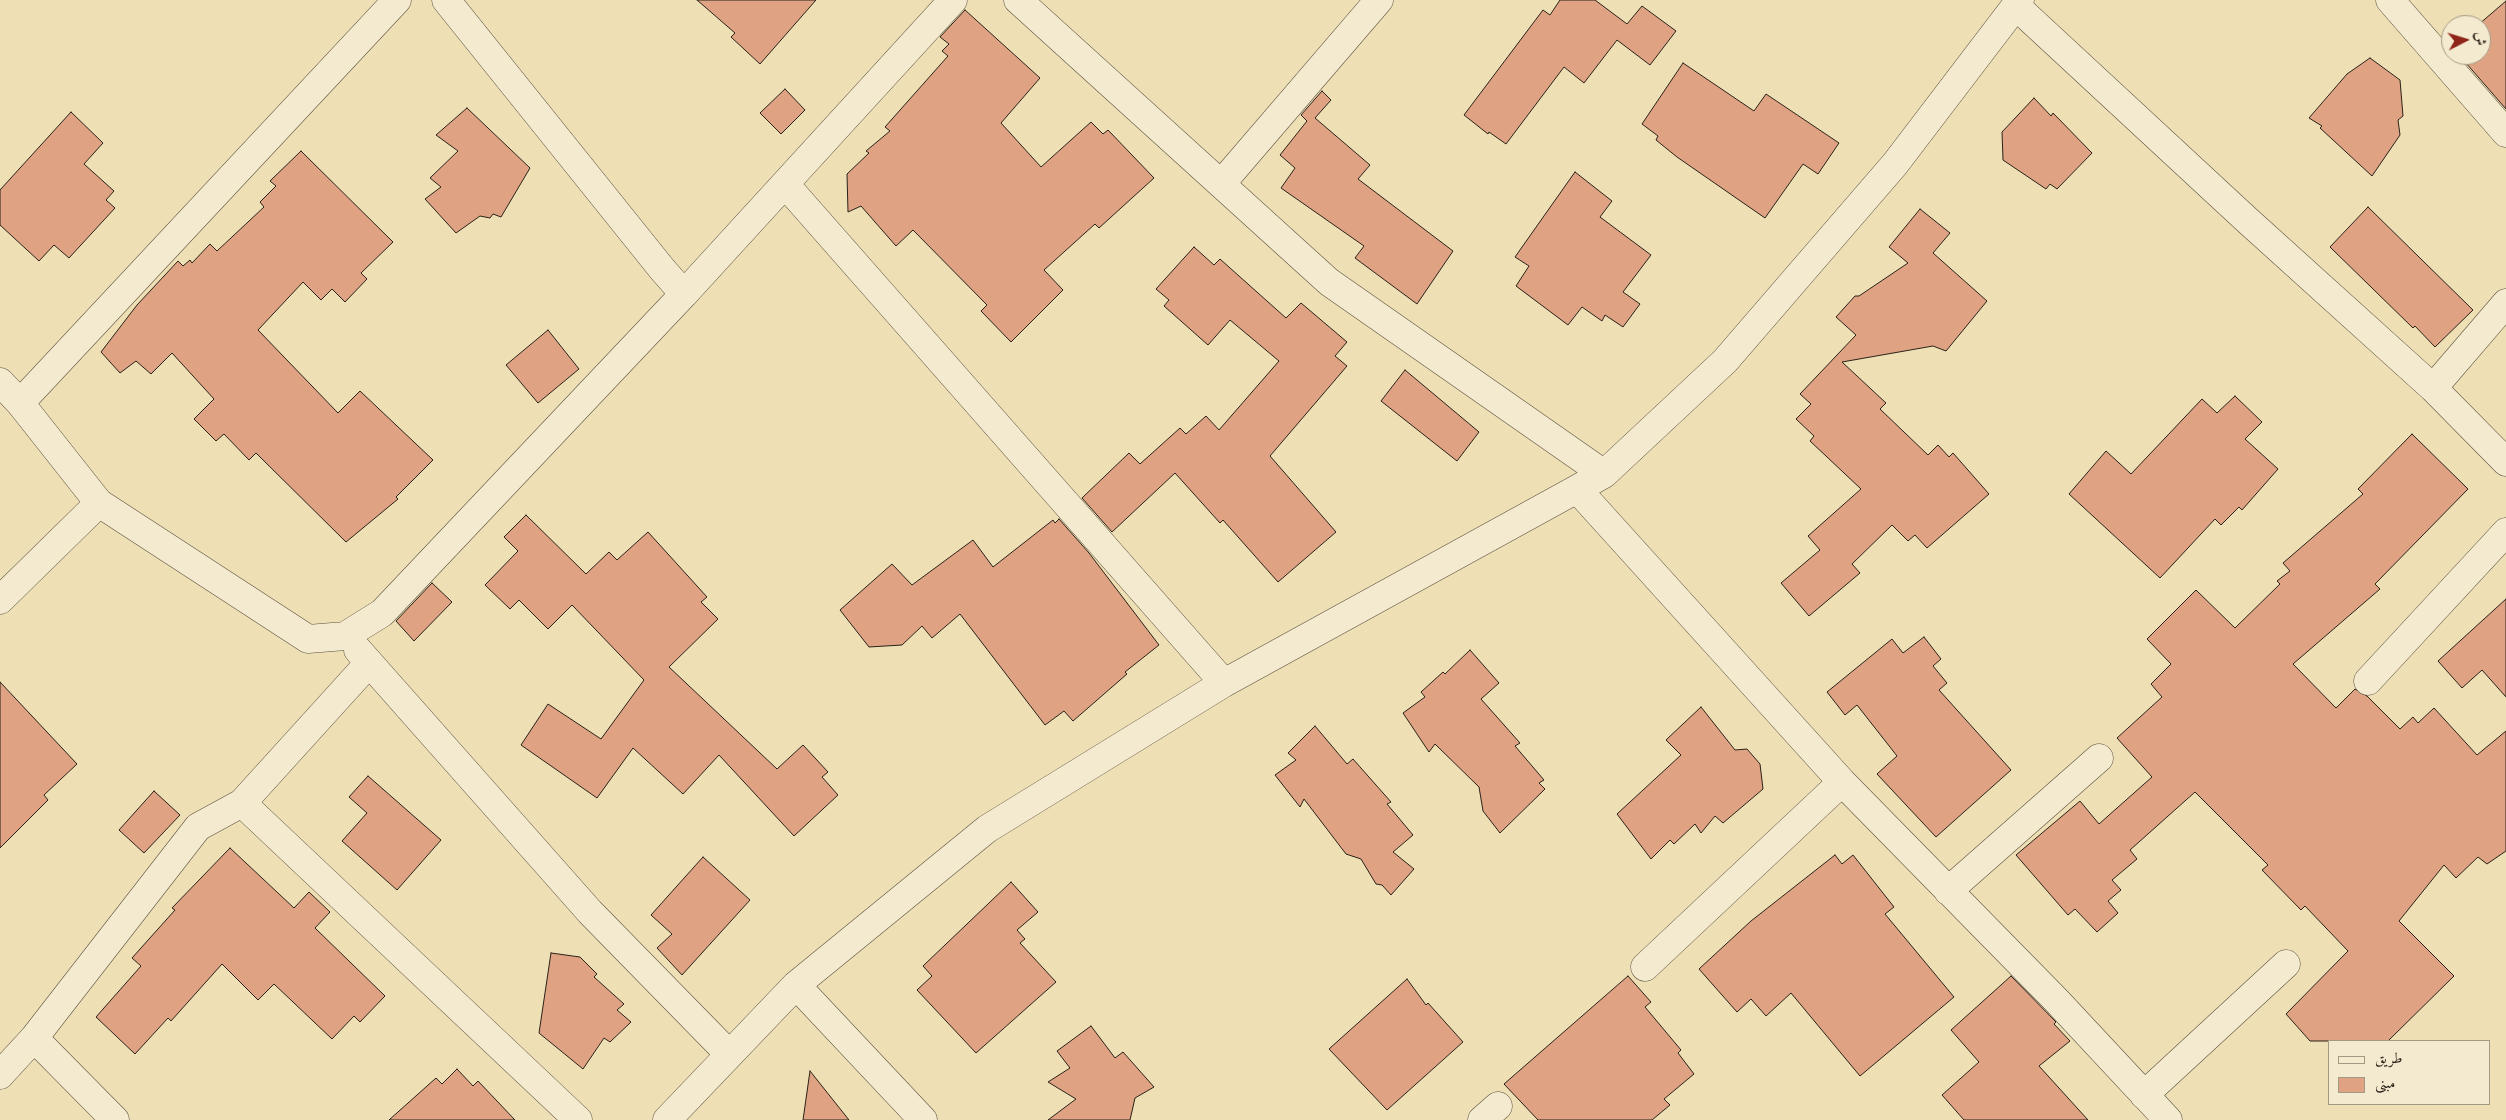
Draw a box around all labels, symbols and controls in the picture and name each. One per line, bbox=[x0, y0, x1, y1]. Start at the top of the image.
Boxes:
north arrow bbox=[2441, 15, 2491, 65]
text: ش bbox=[2471, 31, 2490, 46]
legend bbox=[2328, 1040, 2491, 1105]
text: طريق bbox=[2375, 1049, 2402, 1067]
text: مبنى bbox=[2375, 1074, 2395, 1092]

